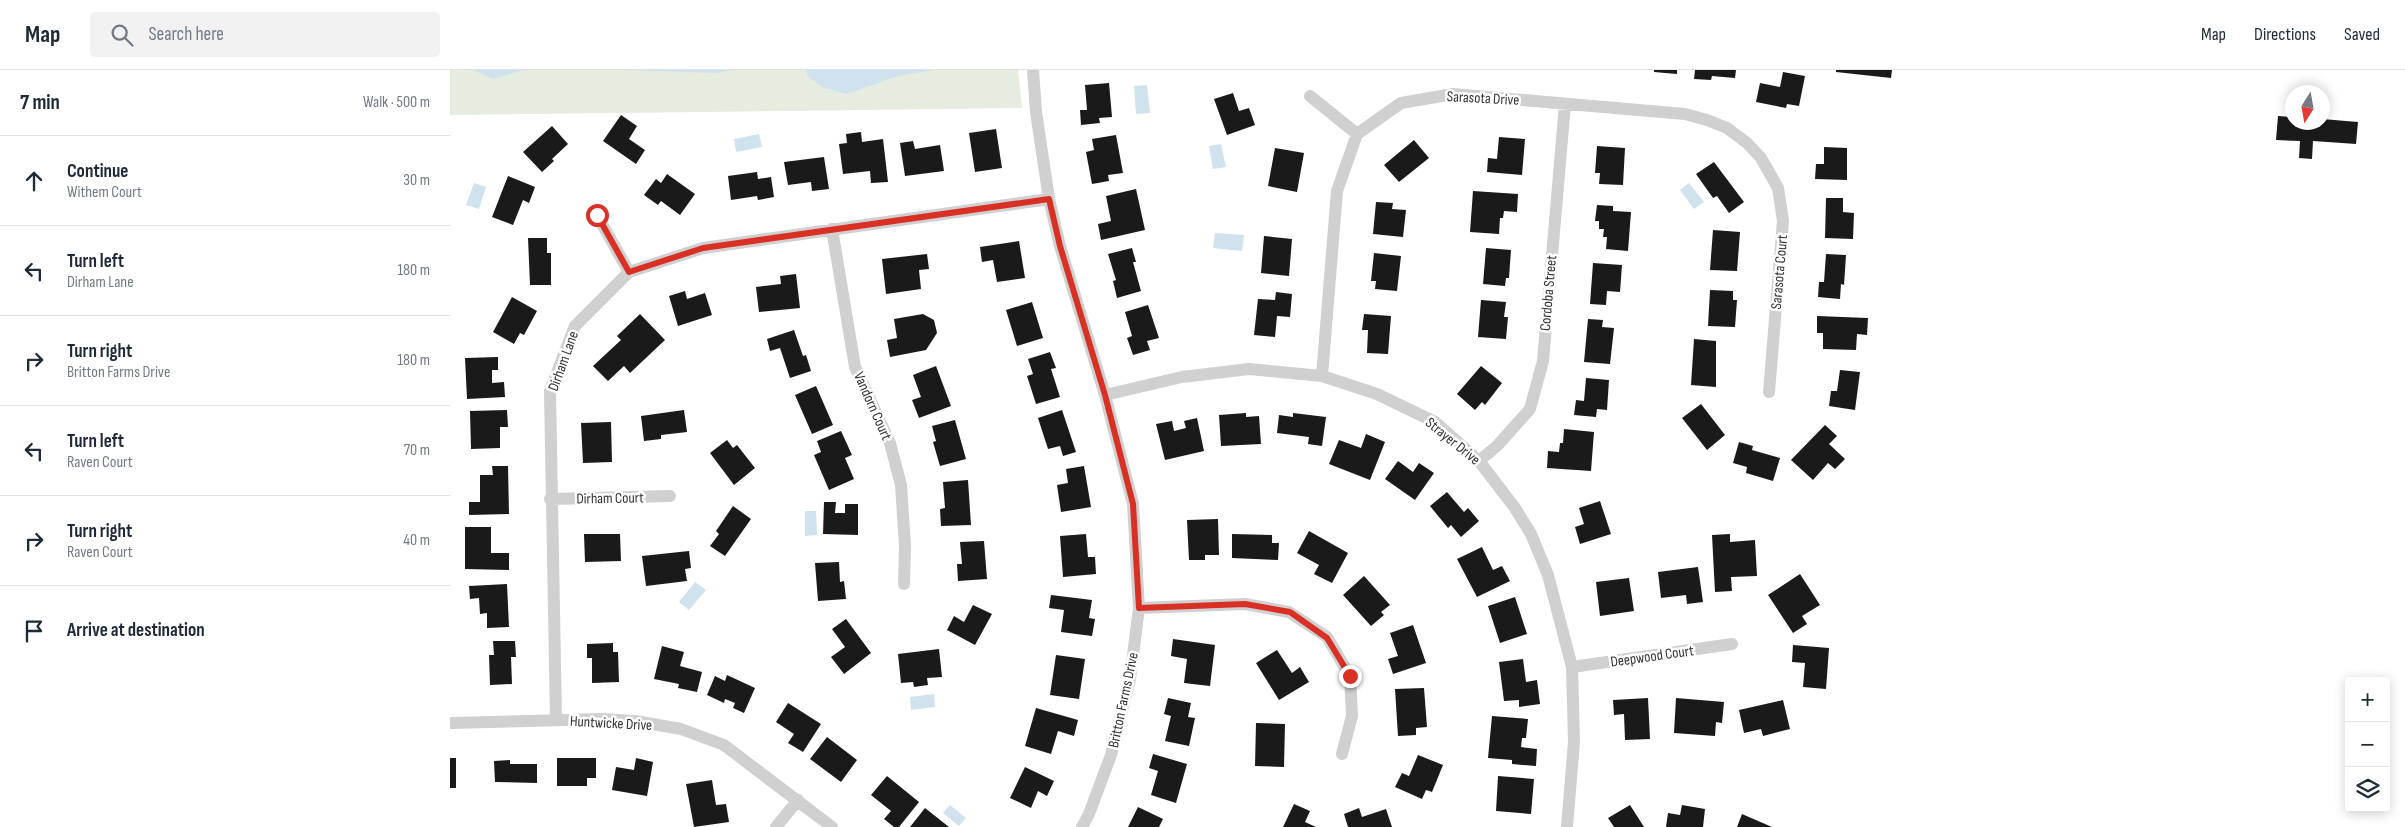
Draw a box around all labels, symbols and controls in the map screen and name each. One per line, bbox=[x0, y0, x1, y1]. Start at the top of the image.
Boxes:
search box bbox=[90, 12, 440, 57]
text: Map bbox=[25, 20, 60, 49]
icon: search bbox=[108, 21, 136, 49]
text: Search here bbox=[148, 23, 224, 46]
text: Map bbox=[2201, 24, 2226, 45]
text: Directions bbox=[2254, 24, 2316, 45]
text: Saved bbox=[2344, 24, 2380, 45]
north arrow bbox=[2285, 85, 2330, 130]
street label: Sarasota Drive bbox=[1446, 87, 1520, 110]
text: 7 min bbox=[20, 90, 60, 115]
text: Walk · 500 m bbox=[363, 93, 430, 112]
text: Continue bbox=[67, 160, 128, 183]
icon: ahead bbox=[20, 167, 48, 195]
text: 30 m bbox=[403, 171, 430, 190]
text: Withem Court bbox=[67, 183, 142, 202]
route start bbox=[586, 204, 609, 227]
street label: Sarasota Court bbox=[1767, 233, 1792, 310]
text: Turn left bbox=[67, 250, 124, 273]
street label: Cordoba Street bbox=[1536, 254, 1561, 332]
icon: left bbox=[20, 257, 48, 285]
text: 180 m bbox=[397, 261, 430, 280]
text: Dirham Lane bbox=[67, 273, 134, 292]
street label: Dirham Lane bbox=[544, 329, 583, 394]
text: Turn right bbox=[67, 340, 132, 363]
icon: right bbox=[20, 347, 48, 375]
text: 180 m bbox=[397, 351, 430, 370]
text: Britton Farms Drive bbox=[67, 363, 170, 382]
street label: Vandorn Court bbox=[849, 369, 896, 444]
street label: Strayer Drive bbox=[1421, 413, 1484, 469]
text: Turn left bbox=[67, 430, 124, 453]
icon: left bbox=[20, 437, 48, 465]
text: 70 m bbox=[404, 441, 430, 460]
text: Raven Court bbox=[67, 453, 133, 472]
street label: Dirham Court bbox=[576, 488, 644, 509]
text: Turn right bbox=[67, 520, 132, 543]
icon: right bbox=[20, 527, 48, 555]
text: 40 m bbox=[403, 531, 430, 550]
text: Raven Court bbox=[67, 543, 133, 562]
icon: arrive bbox=[20, 617, 48, 645]
text: Arrive at destination bbox=[67, 619, 205, 642]
street label: Deepwood Court bbox=[1609, 641, 1695, 672]
street label: Britton Farms Drive bbox=[1104, 651, 1143, 749]
route end bbox=[1339, 665, 1362, 688]
map controls bbox=[2345, 677, 2390, 812]
button: + bbox=[2345, 677, 2390, 722]
street label: Huntwicke Drive bbox=[569, 712, 653, 735]
button: − bbox=[2345, 722, 2390, 767]
button: layers bbox=[2345, 767, 2390, 812]

